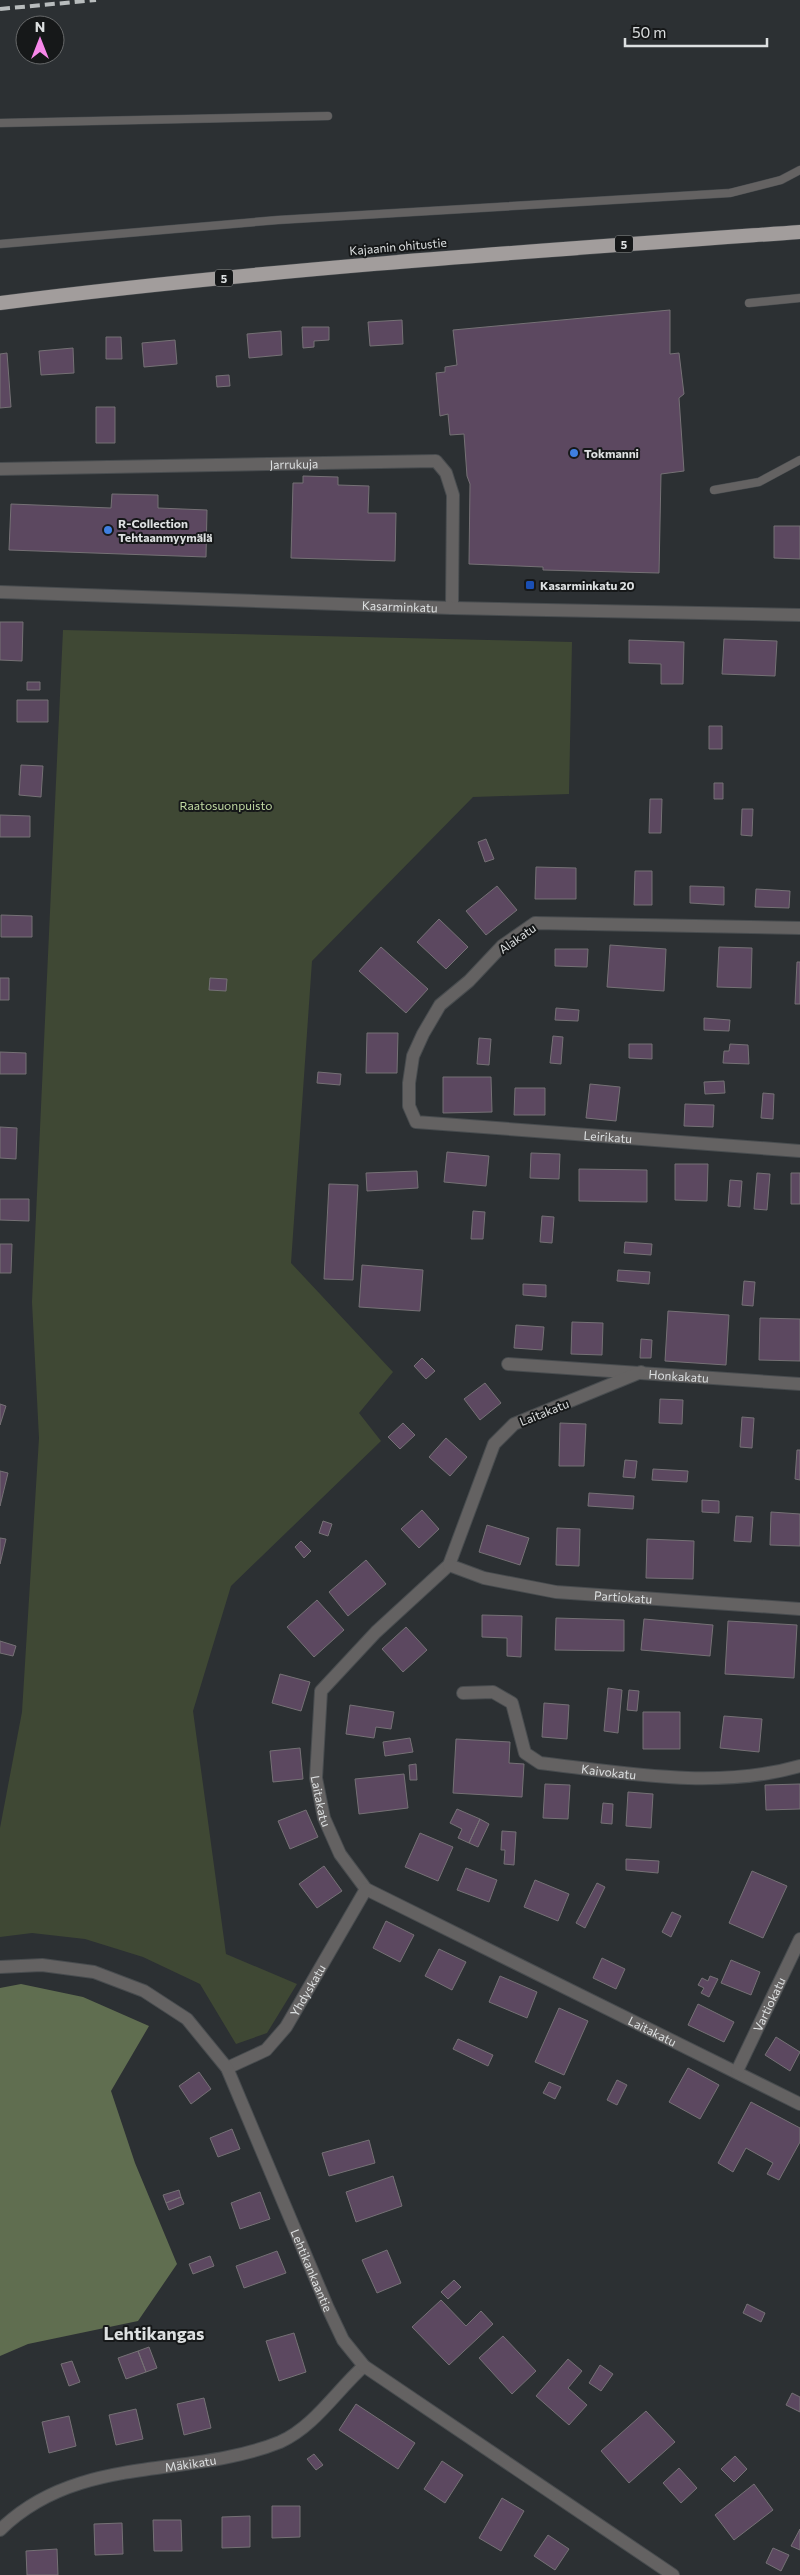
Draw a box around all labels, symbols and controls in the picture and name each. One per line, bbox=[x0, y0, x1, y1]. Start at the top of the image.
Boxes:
north arrow bbox=[15, 15, 65, 65]
scale bar bbox=[625, 15, 768, 47]
text: N bbox=[35, 18, 45, 35]
text: 50 m bbox=[632, 23, 666, 41]
street label: Kajaanin ohitustie bbox=[349, 235, 447, 257]
road number: 5 bbox=[615, 235, 633, 252]
road number: 5 bbox=[215, 270, 233, 286]
place label: Tokmanni bbox=[584, 446, 639, 460]
marker: Tokmanni bbox=[568, 447, 580, 459]
street label: Jarrukuja bbox=[270, 456, 318, 472]
place label: R-Collection Tehtaanmyymälä bbox=[118, 516, 213, 544]
marker: R-Collection Tehtaanmyymälä bbox=[102, 524, 114, 536]
place label: Kasarminkatu 20 bbox=[540, 578, 635, 592]
marker: Kasarminkatu 20 bbox=[524, 579, 536, 591]
street label: Kasarminkatu bbox=[362, 598, 438, 614]
park label: Raatosuonpuisto bbox=[180, 798, 272, 812]
street label: Alakatu bbox=[496, 920, 538, 956]
street label: Leirikatu bbox=[583, 1128, 633, 1145]
street label: Honkakatu bbox=[648, 1367, 709, 1385]
street label: Laitakatu bbox=[517, 1396, 571, 1428]
street label: Partiokatu bbox=[594, 1588, 653, 1606]
street label: Kaivokatu bbox=[580, 1761, 637, 1782]
street label: Laitakatu bbox=[309, 1774, 334, 1829]
street label: Yhdyskatu bbox=[287, 1962, 328, 2019]
street label: Vartiokatu bbox=[750, 1975, 788, 2034]
street label: Laitakatu bbox=[626, 2013, 679, 2049]
street label: Lehtikankaantie bbox=[288, 2227, 336, 2314]
district label: Lehtikangas bbox=[104, 2322, 204, 2344]
street label: Mäkikatu bbox=[164, 2452, 217, 2474]

